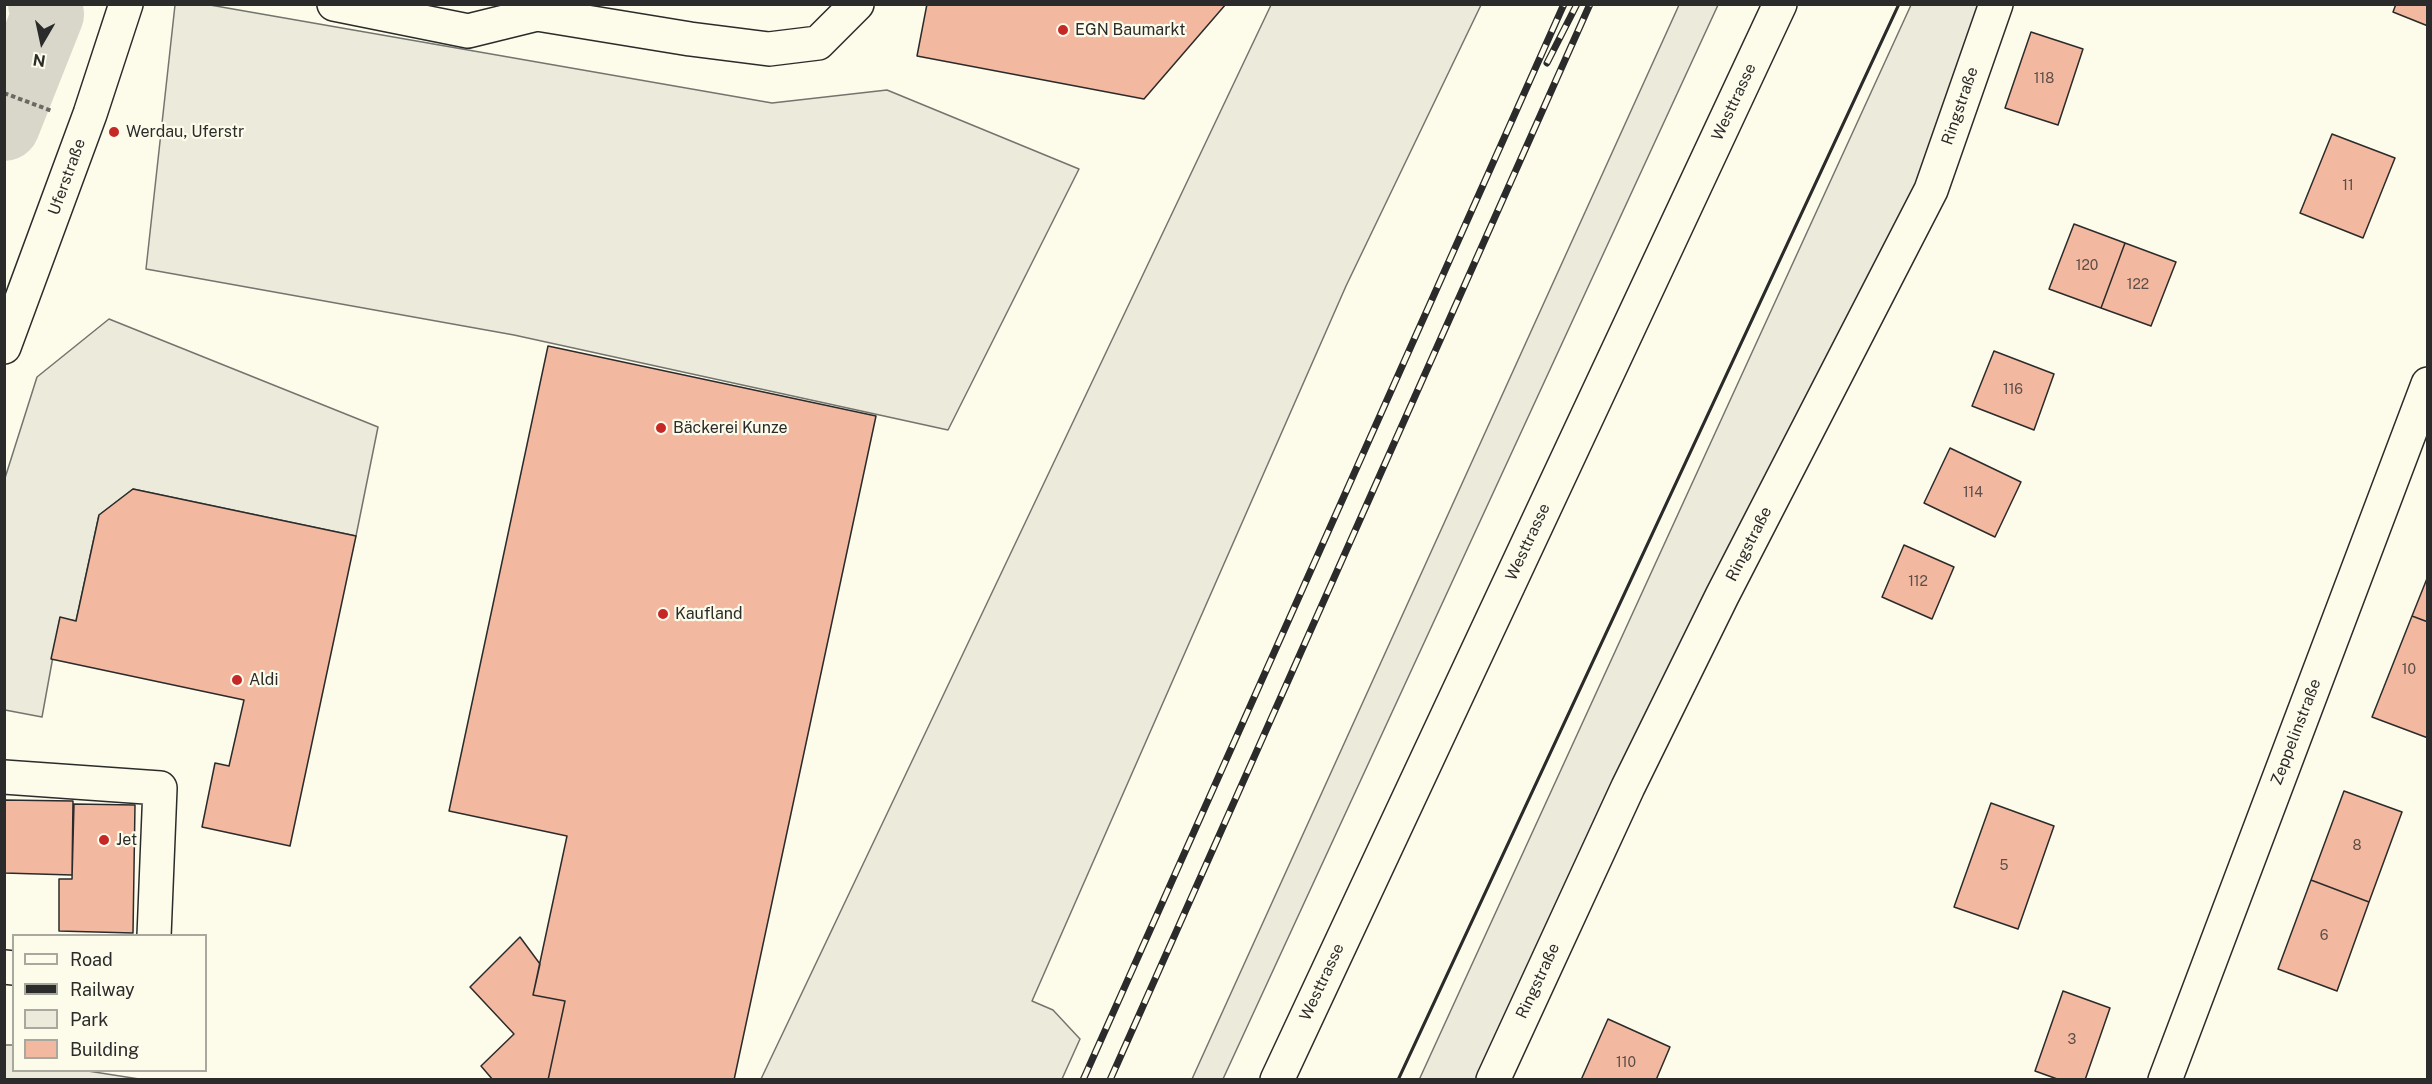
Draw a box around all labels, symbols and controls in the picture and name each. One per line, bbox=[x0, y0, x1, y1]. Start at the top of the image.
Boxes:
north arrow bbox=[12, 12, 72, 72]
place label: EGN Baumarkt bbox=[1075, 20, 1185, 40]
marker: EGN Baumarkt bbox=[1056, 23, 1070, 37]
text: N bbox=[31, 50, 47, 71]
street label: Westtrasse bbox=[1708, 60, 1760, 144]
street label: Ringstraße bbox=[1938, 65, 1982, 147]
house number: 118 bbox=[2034, 71, 2054, 87]
place label: Werdau, Uferstr bbox=[126, 122, 244, 142]
marker: Werdau, Uferstr bbox=[107, 125, 121, 139]
street label: Uferstraße bbox=[44, 136, 90, 218]
house number: 11 bbox=[2342, 178, 2354, 194]
house number: 120 bbox=[2076, 258, 2098, 274]
house number: 122 bbox=[2127, 277, 2149, 293]
house number: 116 bbox=[2003, 382, 2023, 398]
place label: Bäckerei Kunze bbox=[673, 418, 788, 438]
marker: Bäckerei Kunze bbox=[654, 421, 668, 435]
house number: 114 bbox=[1963, 485, 1983, 501]
street label: Westtrasse bbox=[1502, 500, 1554, 584]
street label: Ringstraße bbox=[1722, 503, 1776, 585]
house number: 112 bbox=[1908, 574, 1928, 590]
place label: Kaufland bbox=[675, 604, 743, 624]
marker: Kaufland bbox=[656, 607, 670, 621]
house number: 10 bbox=[2402, 662, 2416, 678]
place label: Aldi bbox=[249, 670, 278, 690]
marker: Aldi bbox=[230, 673, 244, 687]
street label: Zeppelinstraße bbox=[2267, 676, 2325, 788]
place label: Jet bbox=[116, 830, 137, 850]
marker: Jet bbox=[97, 833, 111, 847]
house number: 8 bbox=[2352, 838, 2362, 854]
house number: 5 bbox=[2000, 858, 2008, 874]
house number: 6 bbox=[2320, 928, 2328, 944]
legend bbox=[12, 934, 207, 1072]
street label: Westtrasse bbox=[1296, 940, 1348, 1024]
street label: Ringstraße bbox=[1512, 940, 1564, 1022]
text: Road bbox=[70, 949, 113, 970]
text: Railway bbox=[70, 979, 135, 1000]
text: Park bbox=[70, 1009, 108, 1030]
house number: 3 bbox=[2068, 1032, 2076, 1048]
text: Building bbox=[70, 1039, 139, 1060]
house number: 110 bbox=[1616, 1055, 1636, 1071]

